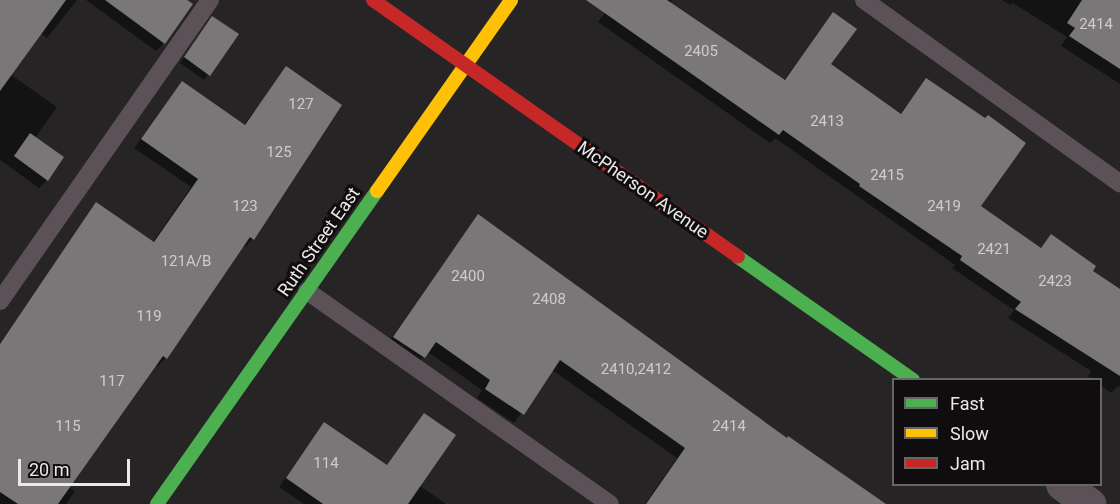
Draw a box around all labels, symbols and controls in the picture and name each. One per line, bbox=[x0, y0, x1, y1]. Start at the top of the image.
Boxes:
house number: 2414 bbox=[1079, 16, 1113, 34]
house number: 2405 bbox=[684, 43, 718, 61]
house number: 127 bbox=[288, 96, 314, 114]
house number: 2413 bbox=[810, 113, 844, 131]
street label: McPherson Avenue bbox=[573, 137, 713, 243]
house number: 125 bbox=[266, 144, 292, 162]
house number: 2415 bbox=[870, 167, 904, 185]
street label: Ruth Street East bbox=[273, 183, 365, 301]
house number: 123 bbox=[232, 198, 258, 216]
house number: 2419 bbox=[927, 198, 961, 216]
house number: 2421 bbox=[977, 241, 1011, 259]
house number: 121A/B bbox=[161, 253, 211, 271]
house number: 2400 bbox=[451, 268, 485, 286]
house number: 2423 bbox=[1038, 273, 1072, 291]
house number: 2408 bbox=[532, 291, 566, 309]
house number: 119 bbox=[136, 308, 162, 326]
house number: 2410,2412 bbox=[601, 361, 671, 379]
house number: 117 bbox=[99, 373, 125, 391]
legend bbox=[892, 378, 1102, 486]
text: Fast bbox=[950, 393, 985, 414]
house number: 115 bbox=[55, 418, 81, 436]
house number: 2414 bbox=[712, 418, 746, 436]
text: Slow bbox=[950, 423, 989, 444]
scale bar bbox=[21, 447, 134, 485]
text: Jam bbox=[950, 453, 986, 474]
house number: 114 bbox=[313, 455, 339, 473]
text: 20 m bbox=[29, 459, 69, 480]

